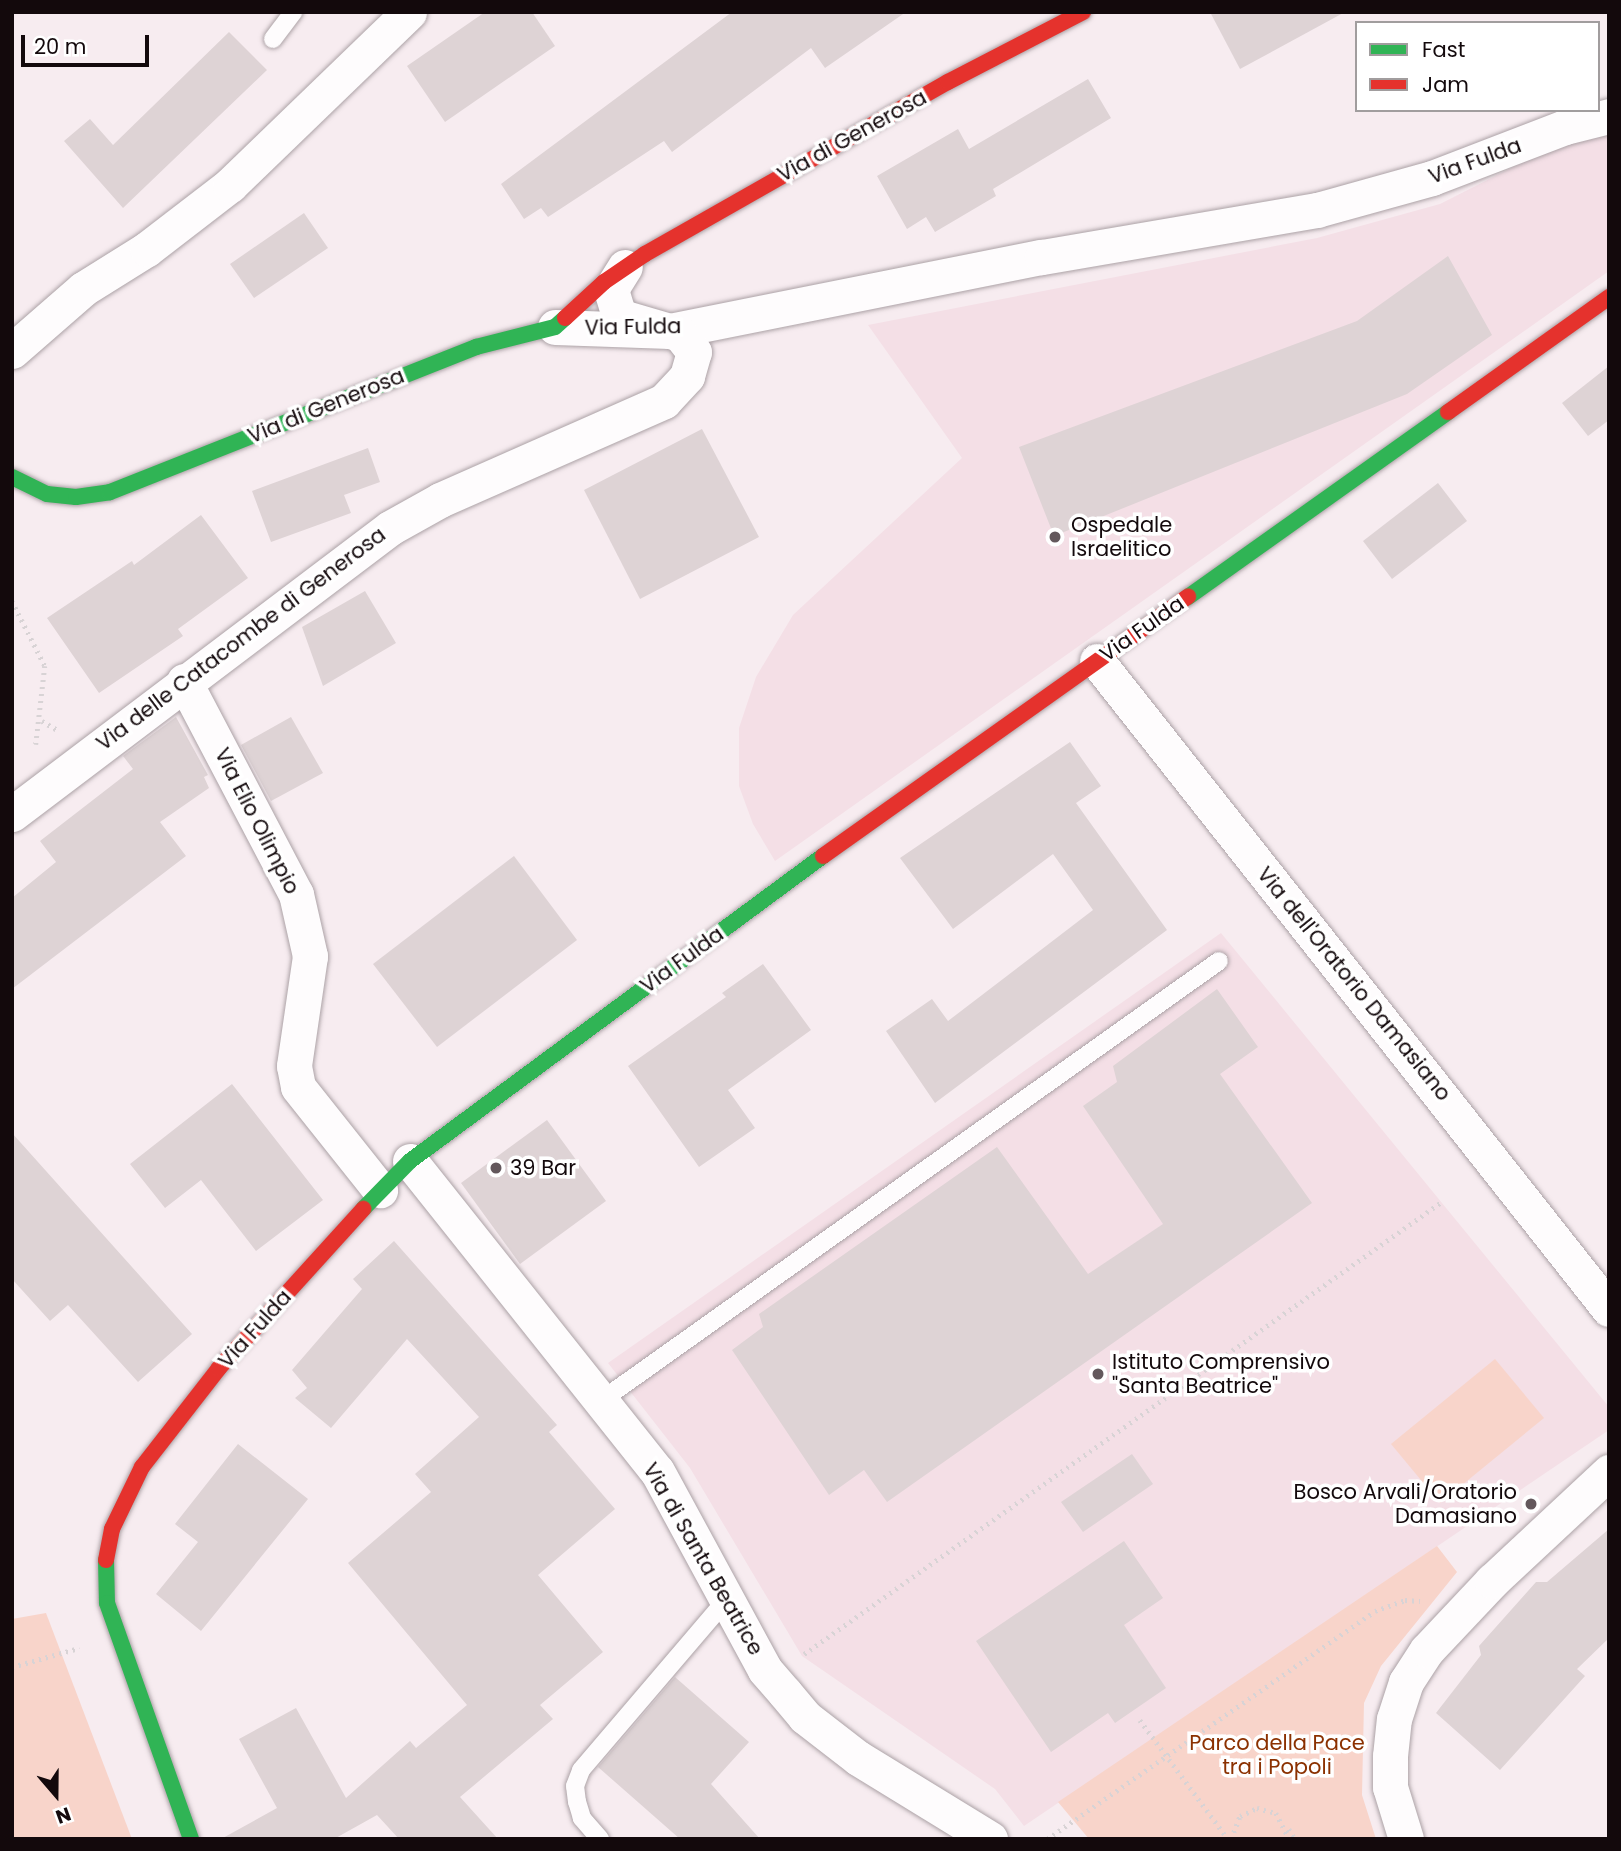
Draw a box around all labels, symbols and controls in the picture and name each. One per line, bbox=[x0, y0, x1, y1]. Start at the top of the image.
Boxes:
scale bar bbox=[24, 21, 152, 65]
legend bbox=[1355, 21, 1600, 112]
text: 20 m bbox=[34, 32, 87, 61]
text: Fast bbox=[1422, 35, 1465, 64]
text: Jam bbox=[1422, 70, 1469, 99]
street label: Via di Generosa bbox=[773, 85, 931, 187]
street label: Via Fulda bbox=[1425, 133, 1525, 189]
street label: Via Fulda bbox=[584, 314, 682, 340]
street label: Via di Generosa bbox=[244, 363, 408, 449]
place label: Ospedale Israelitico bbox=[1071, 512, 1172, 562]
street label: Via delle Catacombe di Generosa bbox=[91, 522, 391, 756]
marker: Ospedale Israelitico bbox=[1045, 527, 1065, 547]
street label: Via Fulda bbox=[1095, 591, 1189, 667]
street label: Via Elio Olimpio bbox=[209, 744, 305, 898]
street label: Via dell'Oratorio Damasiano bbox=[1252, 862, 1456, 1106]
street label: Via Fulda bbox=[635, 921, 729, 999]
place label: 39 Bar bbox=[510, 1155, 576, 1181]
marker: 39 Bar bbox=[488, 1160, 504, 1176]
street label: Via Fulda bbox=[213, 1285, 297, 1373]
place label: Istituto Comprensivo "Santa Beatrice" bbox=[1112, 1349, 1330, 1399]
marker: Istituto Comprensivo "Santa Beatrice" bbox=[1090, 1366, 1106, 1382]
street label: Via di Santa Beatrice bbox=[638, 1458, 768, 1660]
place label: Bosco Arvali/Oratorio Damasiano bbox=[1294, 1479, 1517, 1529]
marker: Bosco Arvali/Oratorio Damasiano bbox=[1523, 1496, 1539, 1512]
park label: Parco della Pace tra i Popoli bbox=[1189, 1730, 1365, 1780]
north arrow bbox=[21, 1760, 91, 1830]
text: N bbox=[52, 1800, 75, 1830]

